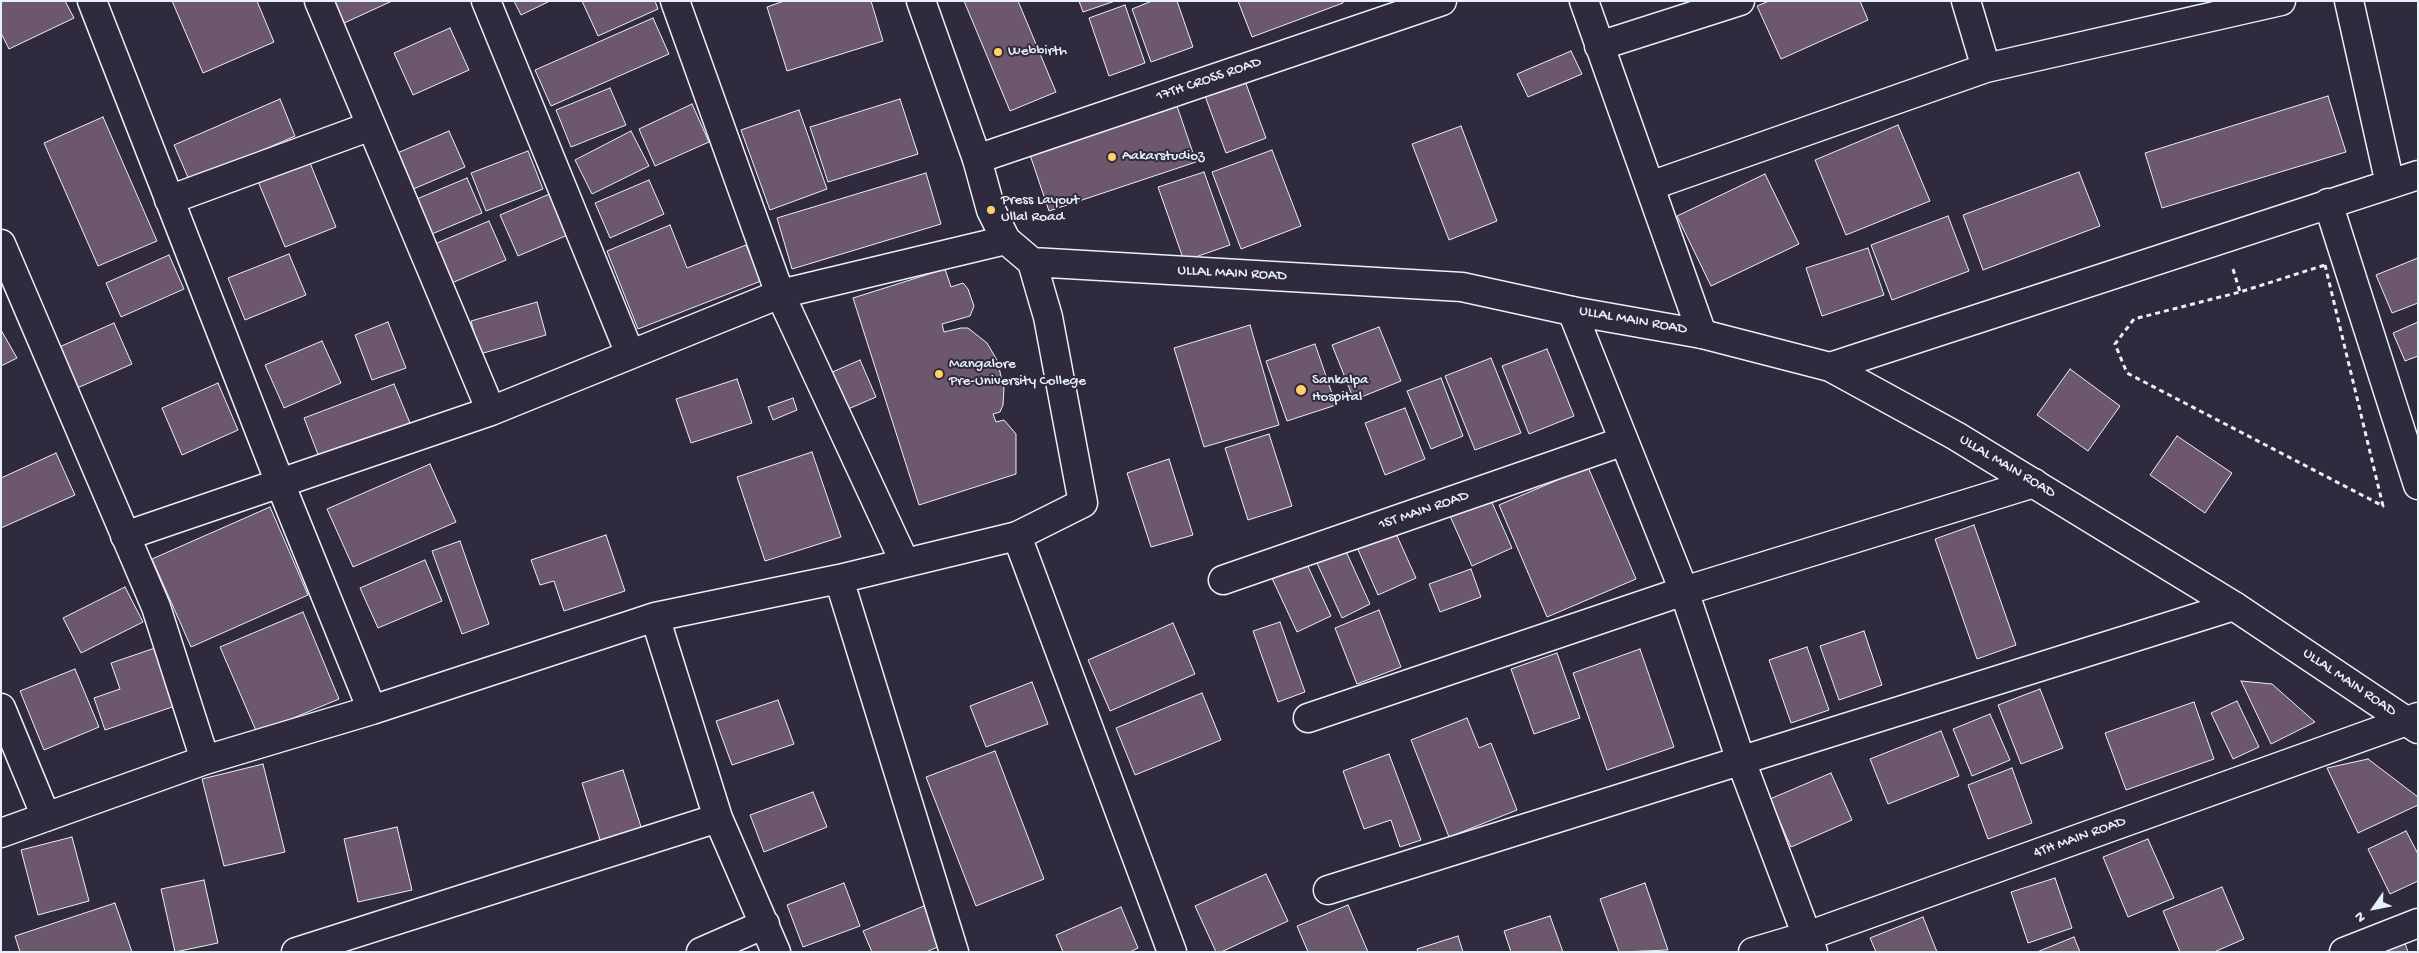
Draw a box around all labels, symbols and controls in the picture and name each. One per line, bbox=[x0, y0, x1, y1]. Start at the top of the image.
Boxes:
place label: Webbirth bbox=[1008, 43, 1067, 61]
marker: Webbirth bbox=[992, 46, 1004, 58]
street label: 17TH CROSS ROAD bbox=[1154, 54, 1264, 106]
place label: Aakarstudioz bbox=[1122, 148, 1205, 166]
marker: Aakarstudioz bbox=[1106, 151, 1118, 163]
place label: Press Layout Ullal Road bbox=[1001, 192, 1079, 227]
marker: Press Layout Ullal Road bbox=[985, 204, 997, 216]
street label: ULLAL MAIN ROAD bbox=[1177, 262, 1287, 286]
street label: ULLAL MAIN ROAD bbox=[1578, 303, 1688, 339]
place label: Mangalore Pre-University College bbox=[949, 356, 1086, 391]
marker: Mangalore Pre-University College bbox=[933, 368, 945, 380]
place label: Sankalpa Hospital bbox=[1312, 372, 1368, 407]
marker: Sankalpa Hospital bbox=[1294, 383, 1308, 397]
street label: ULLAL MAIN ROAD bbox=[1956, 431, 2058, 503]
street label: 1ST MAIN ROAD bbox=[1377, 487, 1471, 535]
street label: ULLAL MAIN ROAD bbox=[2299, 645, 2399, 721]
street label: 4TH MAIN ROAD bbox=[2031, 813, 2129, 863]
north arrow bbox=[2349, 883, 2399, 933]
text: N bbox=[2351, 908, 2371, 925]

